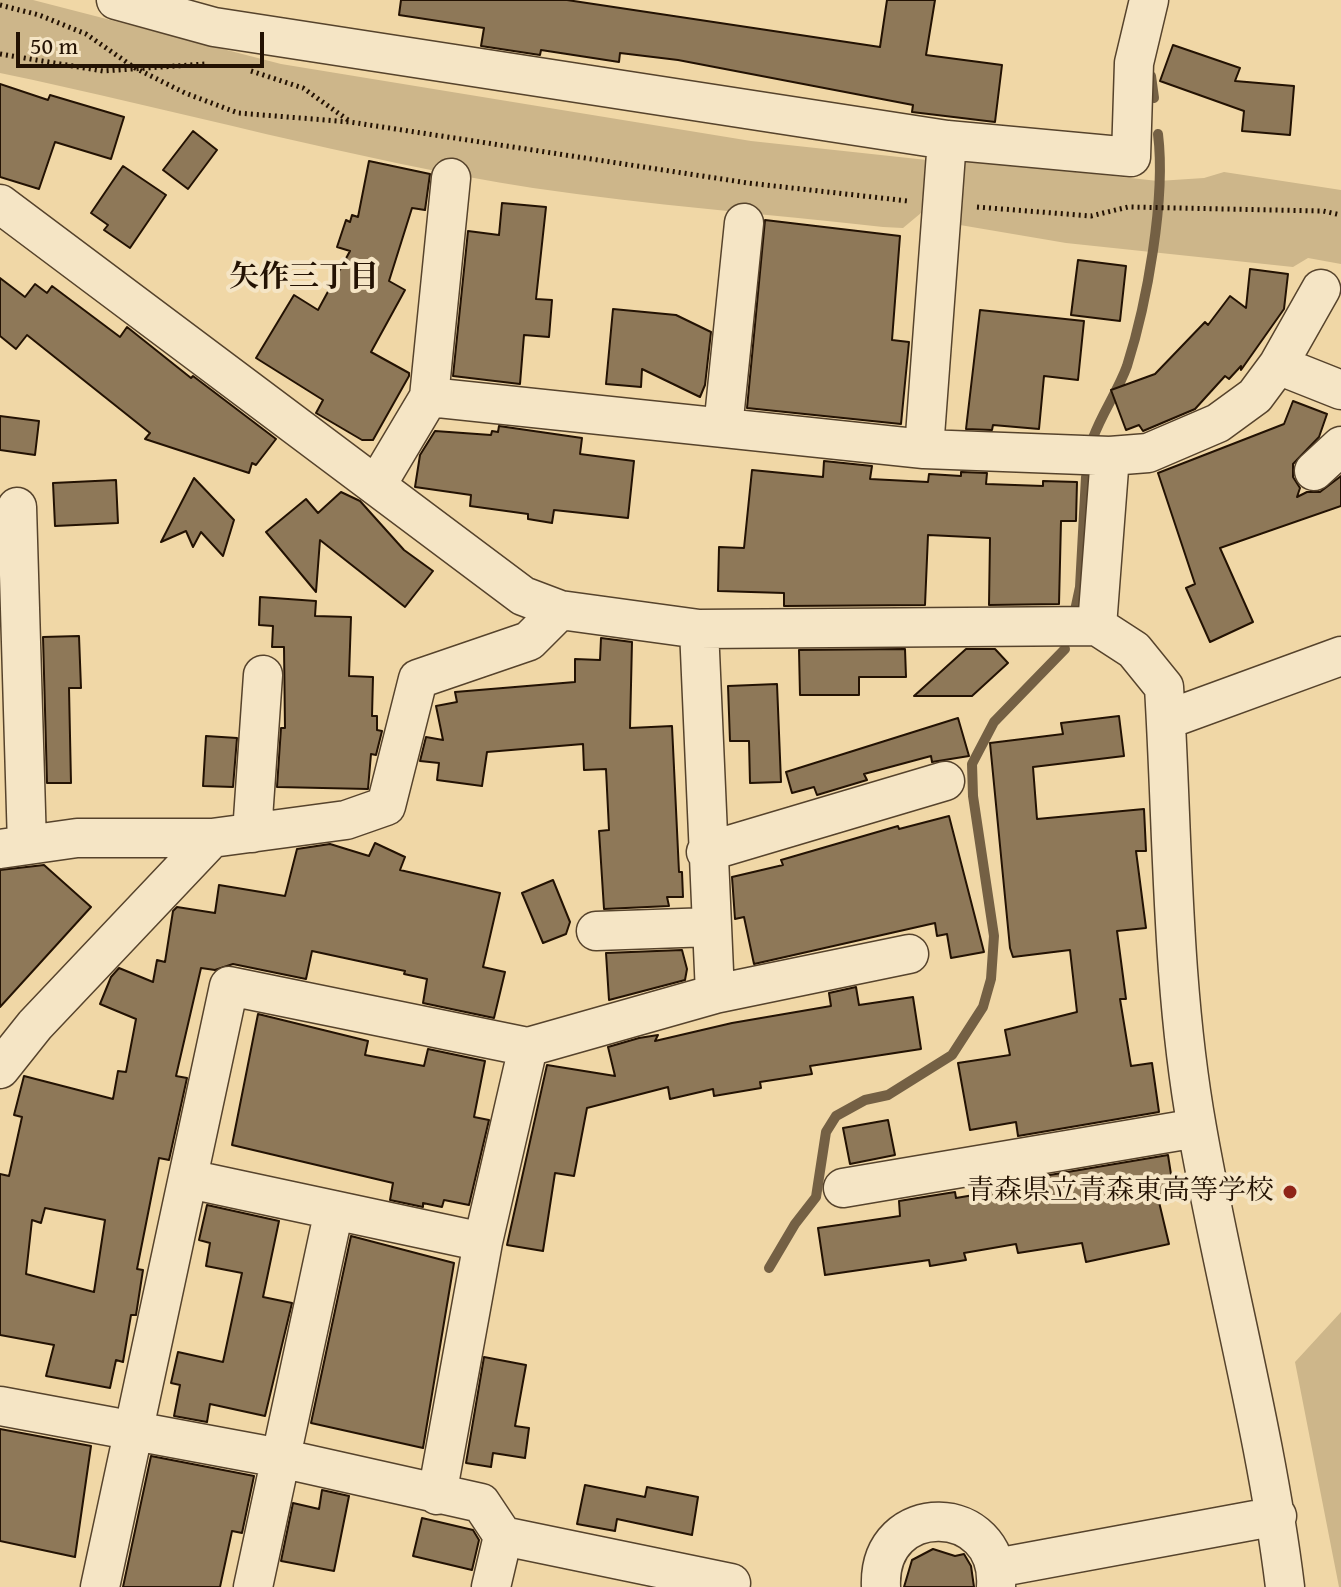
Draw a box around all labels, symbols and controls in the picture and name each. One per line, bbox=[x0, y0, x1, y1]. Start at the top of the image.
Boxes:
scale bar bbox=[20, 16, 268, 66]
text: 50 m bbox=[30, 28, 78, 63]
district label: 矢作三丁目 bbox=[229, 260, 379, 296]
place label: 青森県立青森東高等学校 bbox=[966, 1175, 1274, 1209]
marker: 青森県立青森東高等学校 bbox=[1281, 1183, 1299, 1201]

